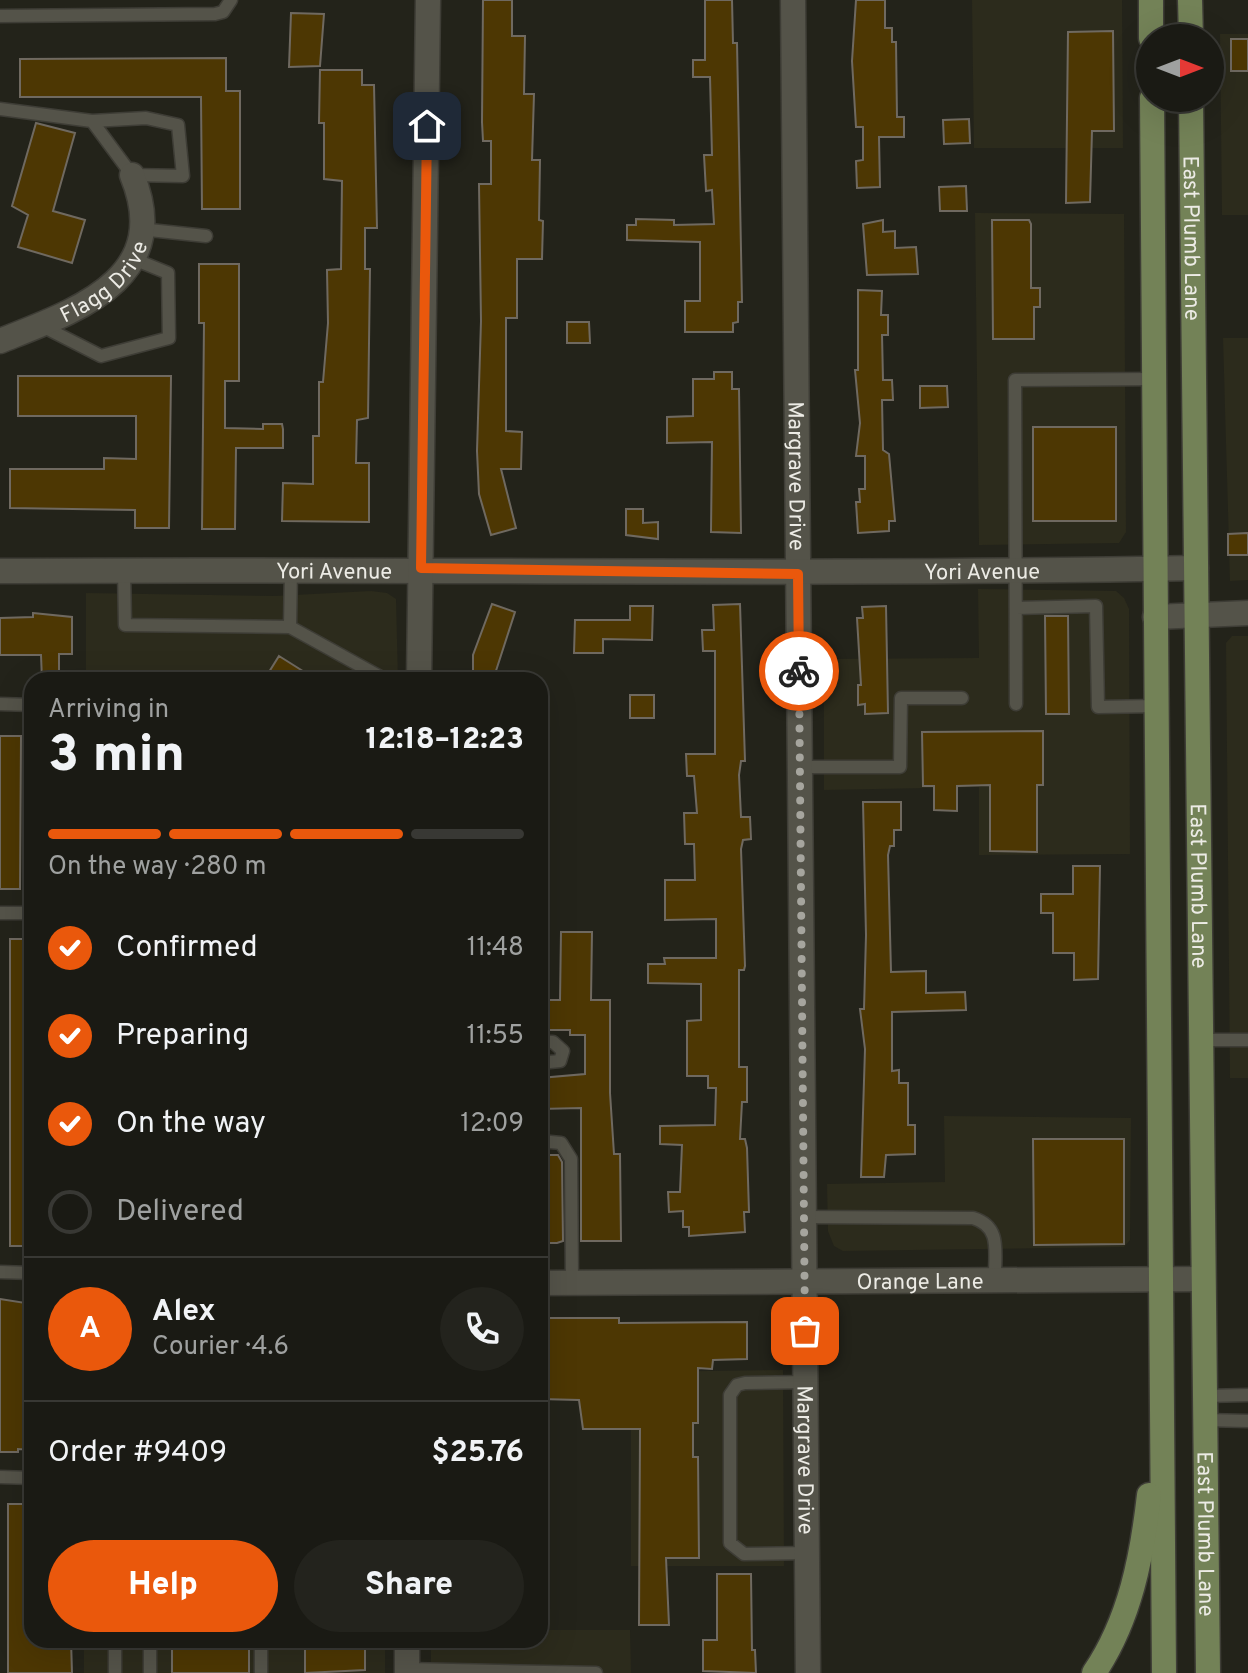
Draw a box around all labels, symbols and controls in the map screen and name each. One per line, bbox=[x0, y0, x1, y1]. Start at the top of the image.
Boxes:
north arrow bbox=[1136, 24, 1224, 112]
map controls bbox=[1136, 24, 1224, 112]
pin bbox=[393, 92, 461, 160]
icon: home bbox=[405, 104, 449, 148]
street label: East Plumb Lane bbox=[1176, 155, 1204, 321]
street label: Flagg Drive bbox=[56, 238, 155, 330]
street label: Margrave Drive bbox=[781, 401, 809, 551]
street label: Yori Avenue bbox=[276, 559, 392, 587]
street label: Yori Avenue bbox=[924, 559, 1040, 587]
courier bbox=[759, 631, 839, 711]
icon: bike bbox=[777, 649, 821, 693]
text: Arriving in bbox=[48, 694, 169, 727]
text: 12:18–12:23 bbox=[365, 722, 524, 759]
text: 3 min bbox=[48, 724, 185, 790]
street label: East Plumb Lane bbox=[1183, 803, 1211, 969]
text: On the way · 280 m bbox=[48, 851, 267, 884]
icon: check bbox=[48, 926, 92, 970]
text: Confirmed bbox=[116, 930, 258, 967]
text: 11:48 bbox=[467, 932, 524, 965]
icon: check bbox=[48, 1014, 92, 1058]
text: Preparing bbox=[116, 1018, 249, 1055]
text: 11:55 bbox=[466, 1020, 524, 1053]
icon: check bbox=[48, 1102, 92, 1146]
text: On the way bbox=[116, 1106, 266, 1143]
text: 12:09 bbox=[460, 1108, 524, 1141]
text: Delivered bbox=[116, 1194, 244, 1231]
street label: Orange Lane bbox=[856, 1269, 984, 1297]
button: phone bbox=[440, 1287, 524, 1371]
text: Alex bbox=[152, 1294, 216, 1331]
pin bbox=[771, 1297, 839, 1365]
icon: bag bbox=[783, 1309, 827, 1353]
text: A bbox=[79, 1311, 101, 1348]
text: Courier · 4.6 bbox=[152, 1331, 289, 1364]
street label: Margrave Drive bbox=[789, 1385, 818, 1535]
text: Order #9409 bbox=[48, 1435, 227, 1472]
text: $25.76 bbox=[431, 1435, 524, 1472]
street label: East Plumb Lane bbox=[1190, 1451, 1218, 1617]
button: Help bbox=[48, 1540, 278, 1632]
button: Share bbox=[294, 1540, 524, 1632]

